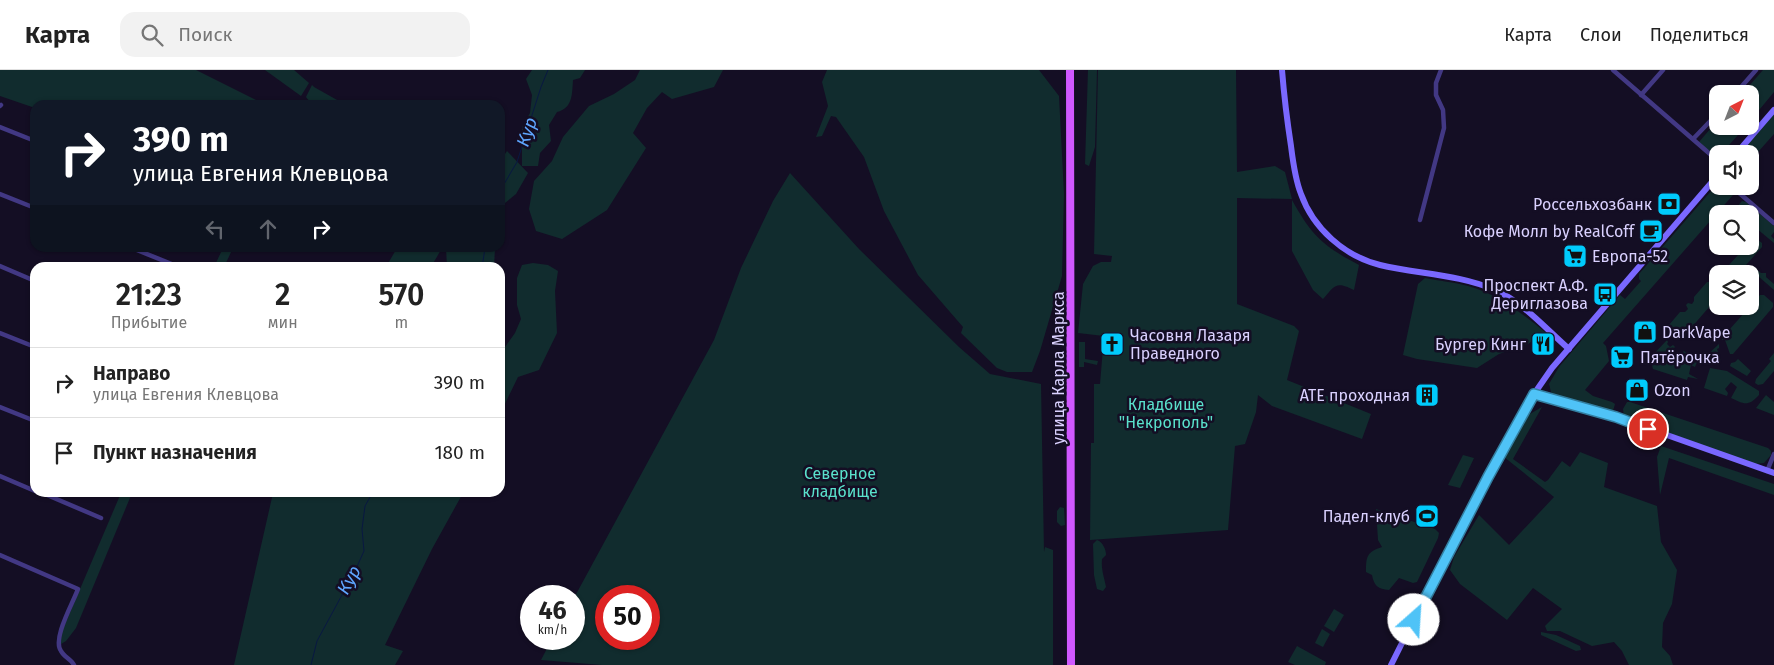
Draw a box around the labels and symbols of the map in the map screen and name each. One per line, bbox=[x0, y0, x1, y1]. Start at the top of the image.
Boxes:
north arrow bbox=[1709, 85, 1759, 135]
water label: Кур bbox=[512, 114, 542, 150]
bank icon: Россельхозбанк bbox=[1656, 191, 1682, 217]
place label: Россельхозбанк bbox=[1533, 195, 1653, 214]
cafe icon: Кофе Молл by RealCoff bbox=[1638, 218, 1664, 244]
place label: Кофе Молл by RealCoff bbox=[1464, 222, 1636, 241]
supermarket icon: Европа-52 bbox=[1562, 243, 1588, 269]
place label: Европа-52 bbox=[1592, 247, 1668, 266]
place label: Проспект А.Ф. Дериглазова bbox=[1483, 276, 1588, 313]
bus stop icon: Проспект А.Ф. Дериглазова bbox=[1592, 281, 1618, 307]
street label: улица Карла Маркса bbox=[1049, 291, 1068, 445]
shop icon: DarkVape bbox=[1632, 319, 1658, 345]
place label: DarkVape bbox=[1662, 323, 1730, 342]
place label: Часовня Лазаря Праведного bbox=[1130, 326, 1251, 363]
church icon: Часовня Лазаря Праведного bbox=[1099, 331, 1125, 357]
restaurant icon: Бургер Кинг bbox=[1530, 331, 1556, 357]
place label: Бургер Кинг bbox=[1435, 335, 1526, 354]
supermarket icon: Пятёрочка bbox=[1609, 344, 1635, 370]
place label: Пятёрочка bbox=[1640, 348, 1720, 367]
shop icon: Ozon bbox=[1624, 377, 1650, 403]
place label: Ozon bbox=[1654, 381, 1691, 400]
building icon: АТЕ проходная bbox=[1414, 382, 1440, 408]
place label: АТЕ проходная bbox=[1300, 386, 1410, 405]
park label: Кладбище "Некрополь" bbox=[1119, 395, 1213, 432]
pin bbox=[1627, 408, 1669, 450]
park label: Северное кладбище bbox=[802, 464, 878, 501]
sports icon: Падел-клуб bbox=[1414, 503, 1440, 529]
place label: Падел-клуб bbox=[1323, 507, 1410, 526]
water label: Кур bbox=[332, 562, 366, 598]
speed limit sign: 50 bbox=[595, 585, 660, 650]
position arrow bbox=[1387, 593, 1439, 645]

